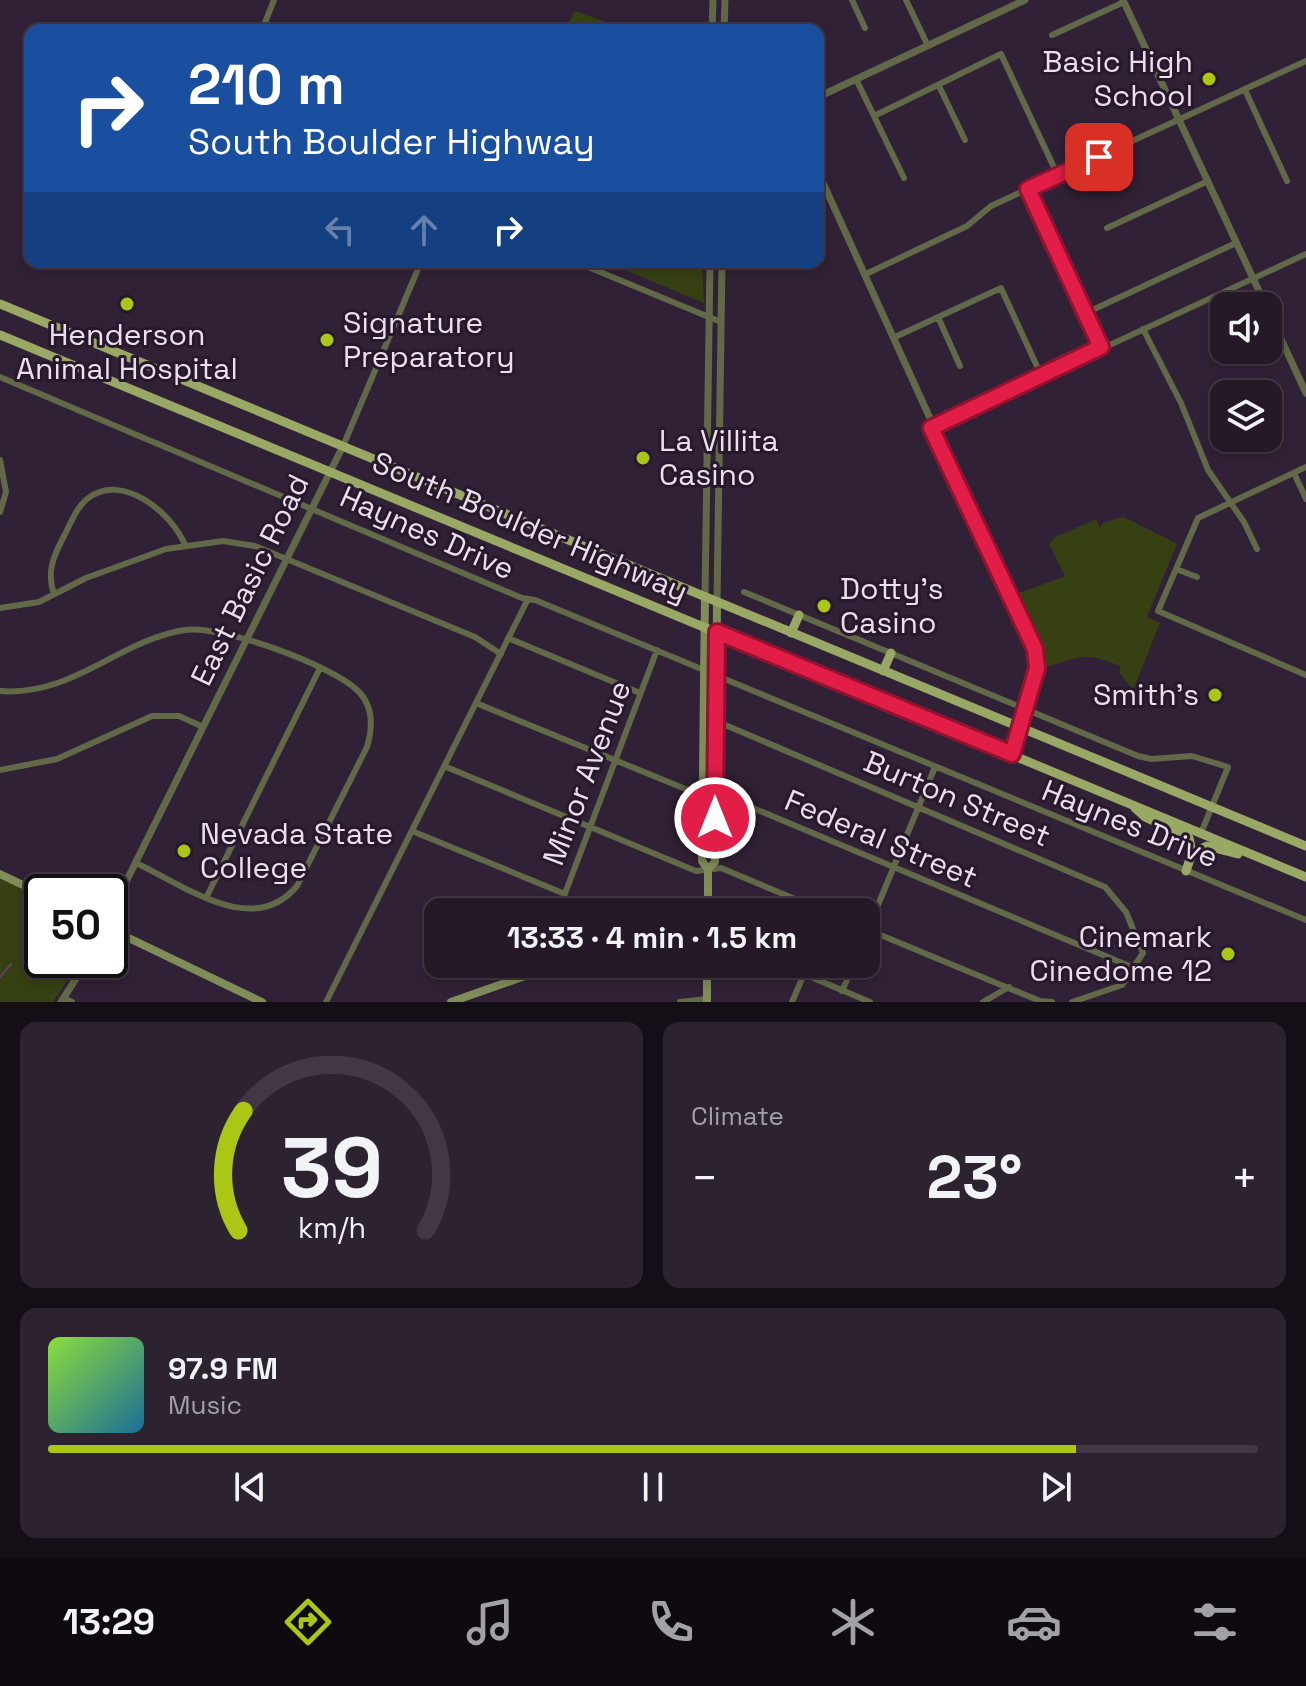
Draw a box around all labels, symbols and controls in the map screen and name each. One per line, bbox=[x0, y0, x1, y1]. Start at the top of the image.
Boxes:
place label: Basic High School bbox=[1043, 42, 1193, 115]
text: 210 m bbox=[188, 49, 345, 120]
icon: right bbox=[56, 56, 160, 160]
marker: Basic High School bbox=[1200, 70, 1218, 88]
text: South Boulder Highway bbox=[188, 119, 595, 165]
pin bbox=[1065, 123, 1133, 191]
icon: arrive bbox=[1077, 135, 1121, 179]
icon: left bbox=[318, 208, 362, 252]
icon: ahead bbox=[402, 208, 446, 252]
icon: right bbox=[486, 208, 530, 252]
map controls bbox=[1210, 292, 1282, 452]
button: sound bbox=[1210, 292, 1282, 364]
marker: Henderson Animal Hospital bbox=[118, 295, 136, 313]
place label: Signature Preparatory bbox=[343, 303, 515, 376]
place label: Henderson Animal Hospital bbox=[16, 315, 238, 388]
marker: Signature Preparatory bbox=[318, 331, 336, 349]
button: layers bbox=[1210, 380, 1282, 452]
place label: La Villita Casino bbox=[659, 421, 779, 494]
street label: South Boulder Highway bbox=[367, 442, 694, 611]
marker: La Villita Casino bbox=[634, 449, 652, 467]
street label: East Basic Road bbox=[182, 468, 318, 692]
street label: Haynes Drive bbox=[334, 477, 520, 588]
place label: Dotty's Casino bbox=[840, 569, 943, 642]
marker: Dotty's Casino bbox=[815, 597, 833, 615]
street label: Minor Avenue bbox=[533, 675, 640, 871]
place label: Smith's bbox=[1093, 675, 1199, 714]
marker: Smith's bbox=[1206, 686, 1224, 704]
street label: Burton Street bbox=[858, 742, 1056, 855]
street label: Haynes Drive bbox=[1036, 771, 1224, 877]
position arrow bbox=[673, 776, 757, 860]
street label: Federal Street bbox=[779, 780, 983, 897]
place label: Nevada State College bbox=[200, 814, 393, 887]
marker: Nevada State College bbox=[175, 842, 193, 860]
speed limit sign: 50 bbox=[24, 874, 128, 978]
place label: Cinemark Cinedome 12 bbox=[1029, 917, 1212, 990]
text: 13:33 · 4 min · 1.5 km bbox=[507, 918, 797, 957]
marker: Cinemark Cinedome 12 bbox=[1219, 945, 1237, 963]
text: Climate bbox=[691, 1099, 784, 1133]
text: 39 bbox=[281, 1115, 383, 1221]
text: 23° bbox=[927, 1139, 1022, 1216]
text: − bbox=[691, 1150, 718, 1206]
text: + bbox=[1231, 1150, 1258, 1206]
text: km/h bbox=[297, 1210, 366, 1246]
text: 97.9 FM bbox=[168, 1349, 278, 1388]
text: Music bbox=[168, 1388, 242, 1422]
icon: previous bbox=[228, 1465, 272, 1509]
icon: pause bbox=[631, 1465, 675, 1509]
icon: next bbox=[1034, 1465, 1078, 1509]
icon: directions bbox=[280, 1594, 336, 1650]
icon: music bbox=[462, 1594, 518, 1650]
icon: phone bbox=[643, 1594, 699, 1650]
icon: climate bbox=[825, 1594, 881, 1650]
icon: car bbox=[1006, 1594, 1062, 1650]
icon: filters bbox=[1187, 1594, 1243, 1650]
text: 13:29 bbox=[63, 1599, 155, 1645]

